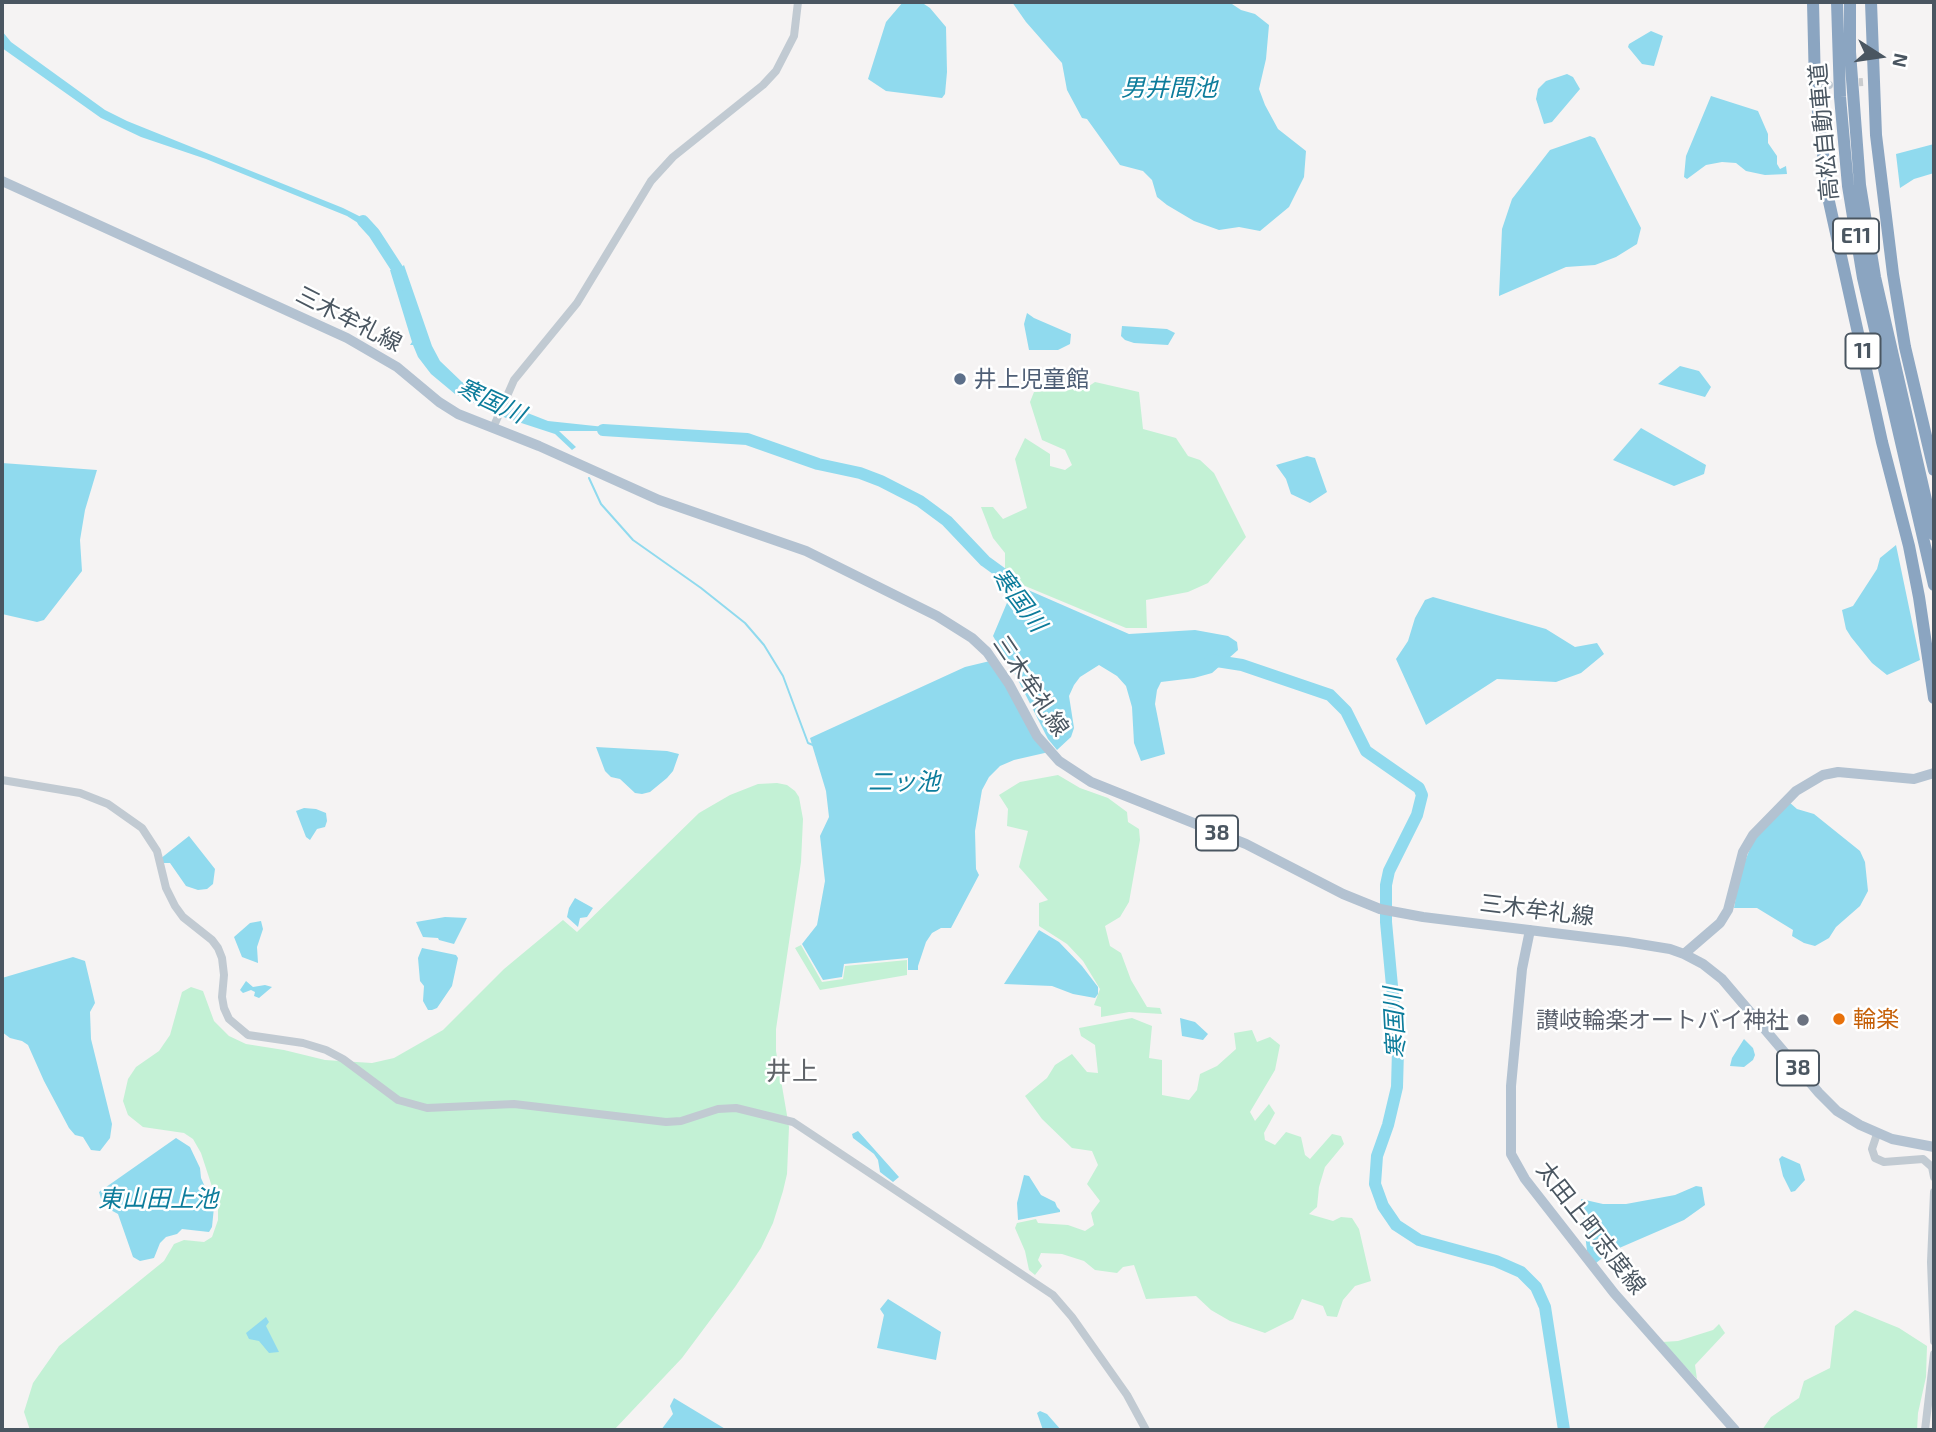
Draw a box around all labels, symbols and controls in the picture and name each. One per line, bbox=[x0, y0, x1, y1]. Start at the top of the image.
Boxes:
north arrow bbox=[1845, 21, 1915, 91]
text: N bbox=[1888, 51, 1914, 70]
street label: 高松自動車道 bbox=[1804, 62, 1844, 202]
water label: 男井間池 bbox=[1121, 74, 1217, 102]
road number: E11 bbox=[1833, 218, 1879, 254]
street label: 三木牟礼線 bbox=[292, 281, 406, 357]
road number: 11 bbox=[1846, 334, 1881, 368]
place label: 井上児童館 bbox=[974, 365, 1089, 393]
marker: 井上児童館 bbox=[952, 371, 968, 387]
water label: 寒国川 bbox=[452, 373, 530, 429]
water label: 寒国川 bbox=[986, 563, 1052, 637]
street label: 三木牟礼線 bbox=[987, 631, 1075, 741]
water label: 二ッ池 bbox=[868, 768, 940, 796]
road number: 38 bbox=[1196, 816, 1238, 850]
street label: 三木牟礼線 bbox=[1478, 889, 1596, 931]
water label: 寒国川 bbox=[1379, 986, 1411, 1060]
place label: 輪楽 bbox=[1853, 1005, 1899, 1033]
place label: 讃岐輪楽オートバイ神社 bbox=[1536, 1006, 1789, 1034]
marker: 輪楽 bbox=[1831, 1011, 1847, 1027]
marker: 讃岐輪楽オートバイ神社 bbox=[1795, 1012, 1811, 1028]
road number: 38 bbox=[1777, 1050, 1819, 1086]
district label: 井上 bbox=[766, 1055, 818, 1087]
street label: 太田上町志度線 bbox=[1531, 1156, 1651, 1300]
water label: 東山田上池 bbox=[98, 1185, 218, 1213]

